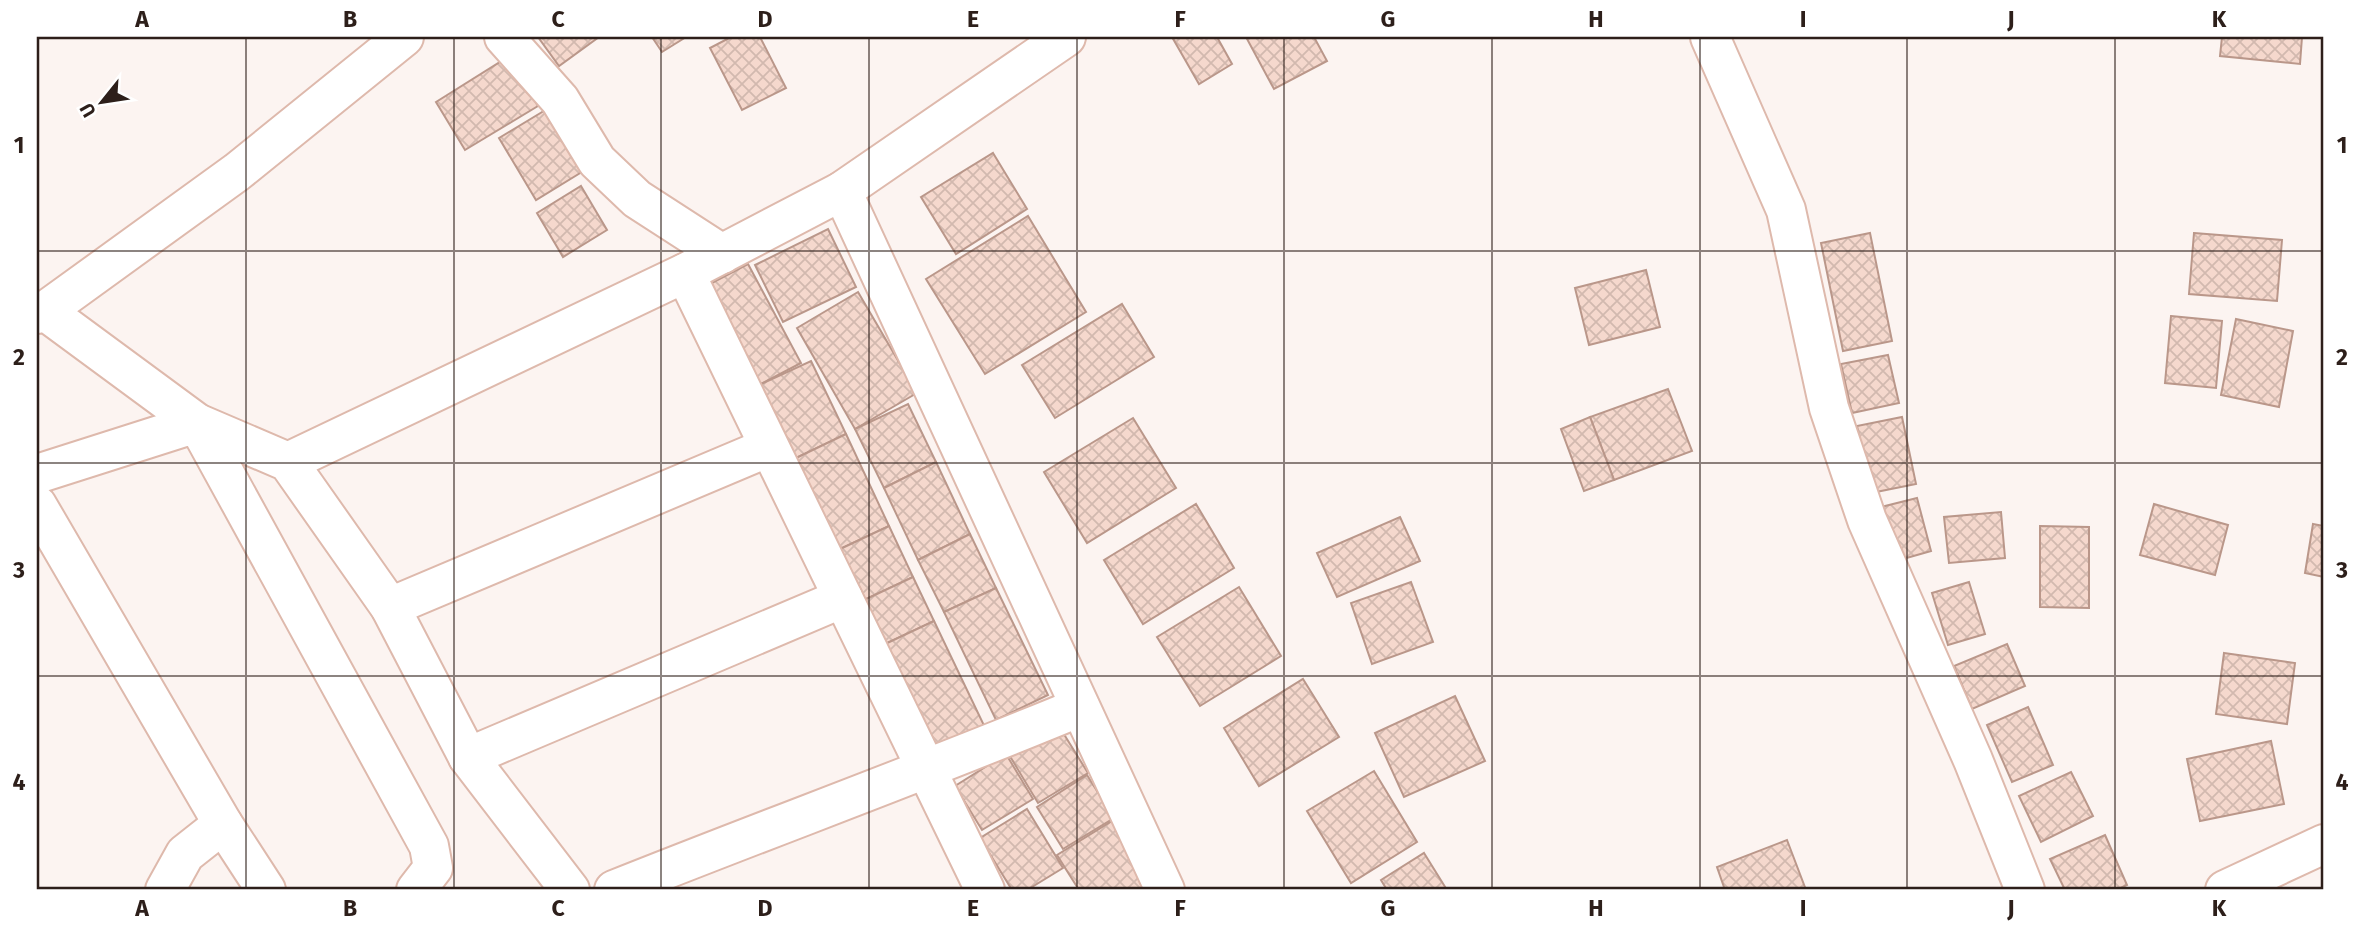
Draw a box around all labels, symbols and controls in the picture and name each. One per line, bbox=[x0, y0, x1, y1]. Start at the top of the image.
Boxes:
text: A bbox=[134, 5, 149, 33]
text: B bbox=[343, 5, 357, 33]
text: C bbox=[551, 5, 565, 33]
text: D bbox=[758, 5, 773, 33]
text: E bbox=[967, 5, 979, 33]
text: F bbox=[1174, 5, 1186, 33]
text: G bbox=[1381, 5, 1395, 33]
text: H bbox=[1588, 5, 1604, 33]
text: I bbox=[1800, 5, 1806, 33]
text: J bbox=[2006, 5, 2015, 33]
text: K bbox=[2212, 5, 2227, 33]
north arrow bbox=[66, 66, 136, 136]
text: U bbox=[75, 99, 101, 121]
text: 1 bbox=[14, 131, 24, 159]
text: 1 bbox=[2337, 131, 2347, 159]
text: 2 bbox=[13, 343, 25, 371]
text: 2 bbox=[2336, 343, 2348, 371]
text: 3 bbox=[12, 556, 25, 584]
text: 3 bbox=[2335, 556, 2348, 584]
text: 4 bbox=[13, 768, 26, 796]
text: 4 bbox=[2336, 768, 2349, 796]
text: A bbox=[134, 894, 149, 922]
text: B bbox=[343, 894, 357, 922]
text: C bbox=[551, 894, 565, 922]
text: D bbox=[758, 894, 773, 922]
text: E bbox=[967, 894, 979, 922]
text: F bbox=[1174, 894, 1186, 922]
text: G bbox=[1381, 894, 1395, 922]
text: H bbox=[1588, 894, 1604, 922]
text: I bbox=[1800, 894, 1806, 922]
text: J bbox=[2006, 894, 2015, 922]
text: K bbox=[2212, 894, 2227, 922]

